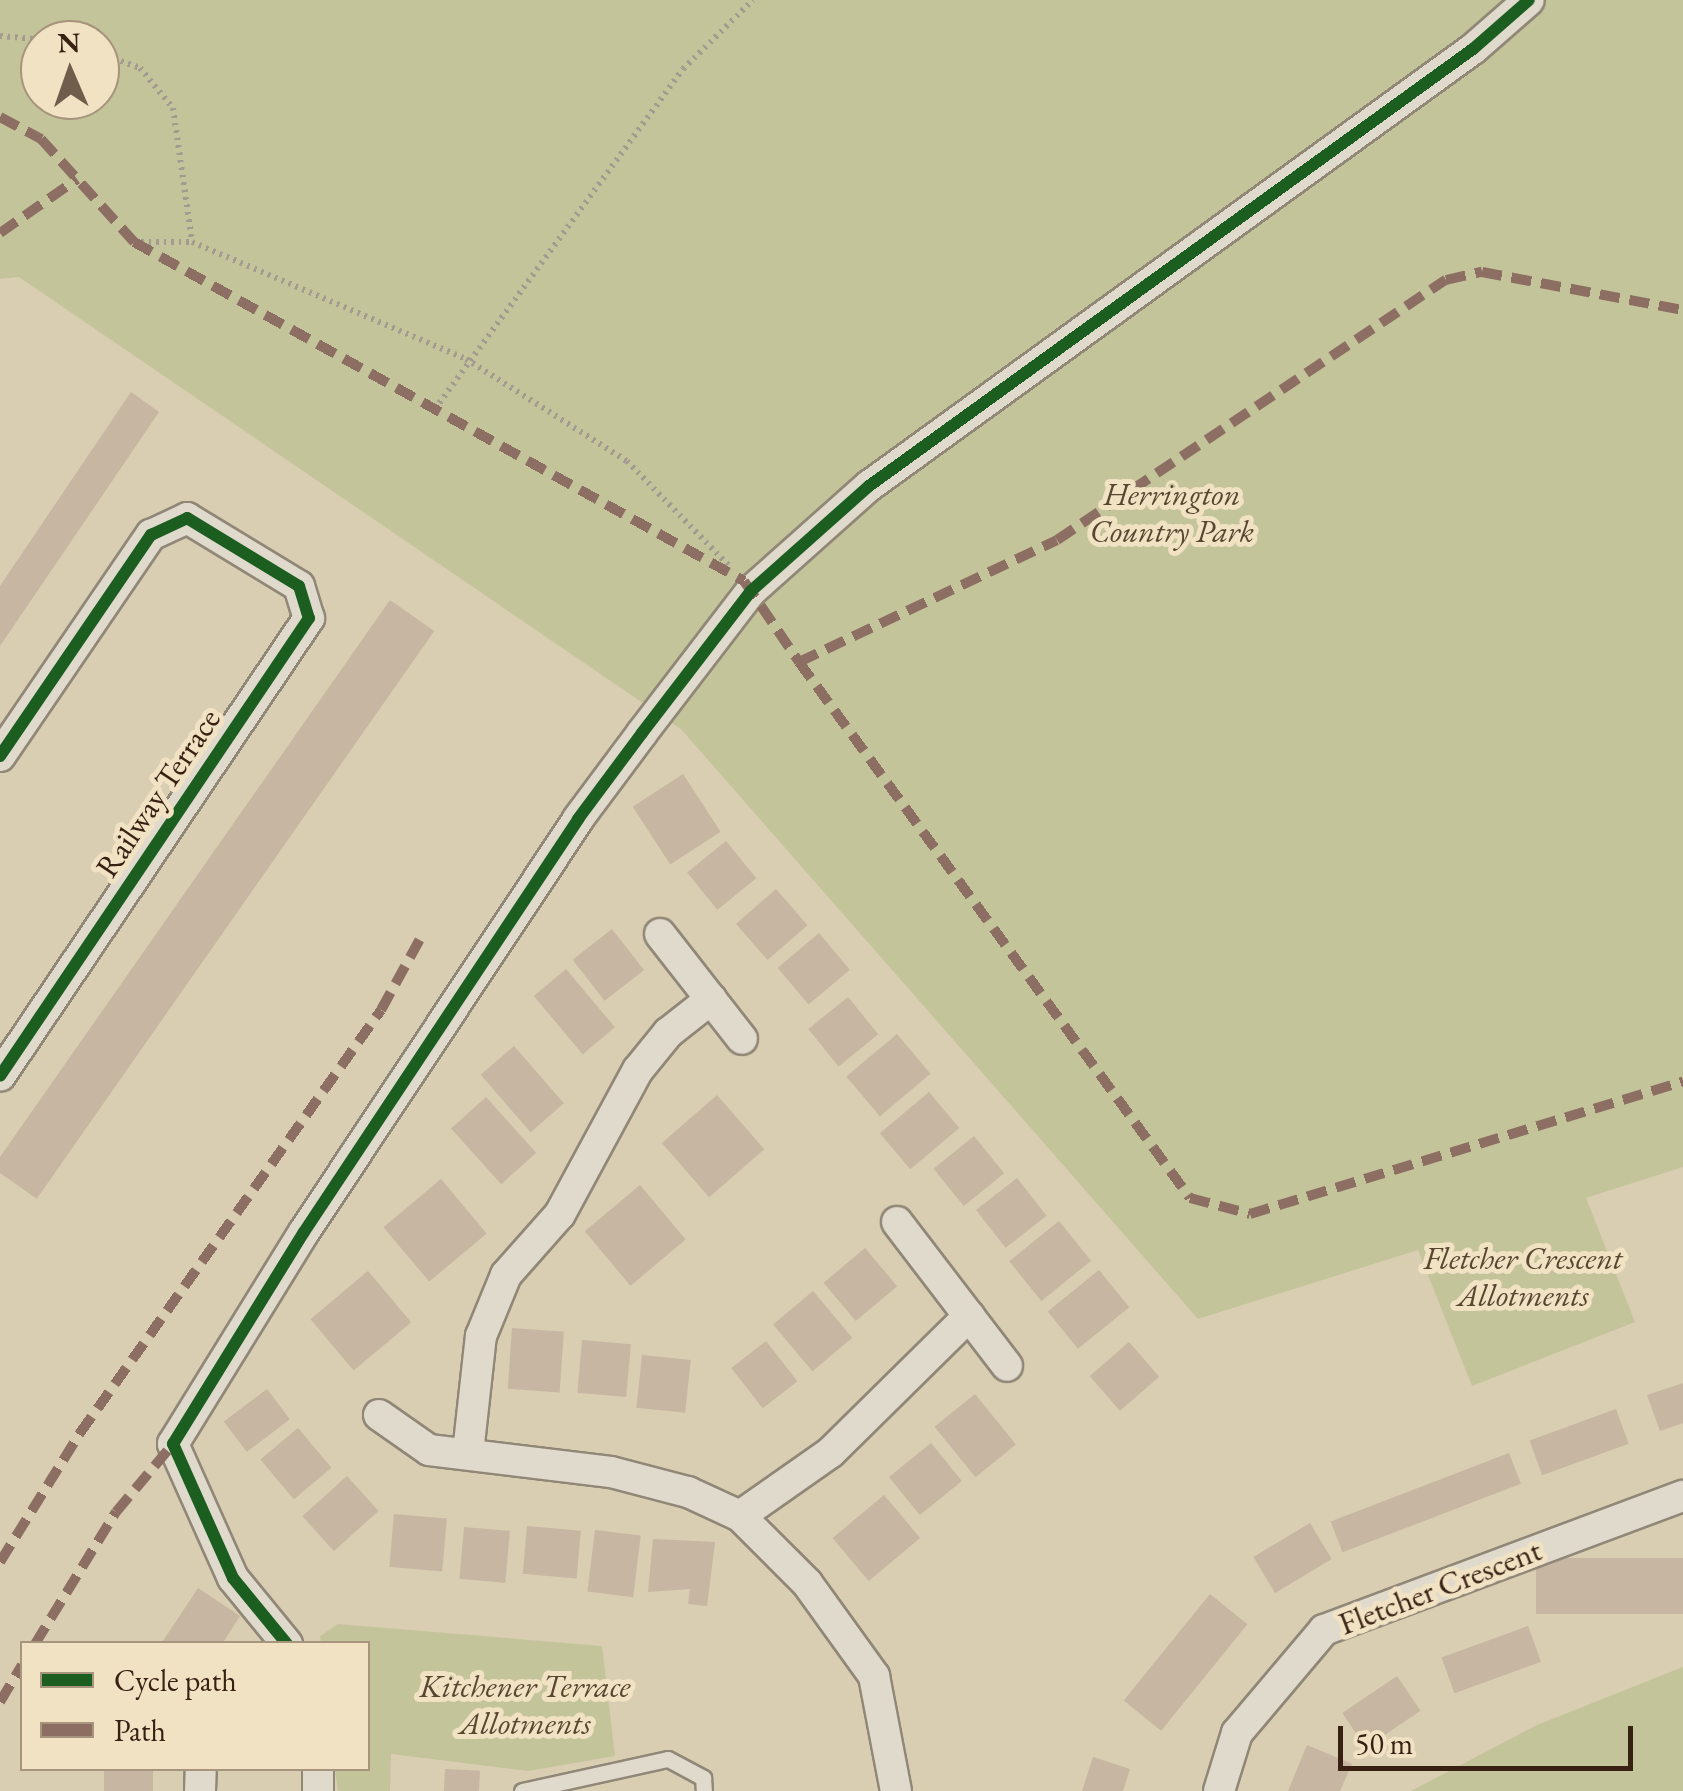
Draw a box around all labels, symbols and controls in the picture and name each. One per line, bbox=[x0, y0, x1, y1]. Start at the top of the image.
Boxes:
north arrow bbox=[20, 20, 120, 120]
text: N bbox=[57, 24, 81, 60]
park label: Herrington Country Park bbox=[1090, 476, 1254, 551]
street label: Railway Terrace bbox=[88, 701, 228, 885]
park label: Fletcher Crescent Allotments bbox=[1424, 1240, 1622, 1315]
street label: Fletcher Crescent bbox=[1333, 1531, 1547, 1643]
legend bbox=[20, 1641, 370, 1771]
text: Cycle path bbox=[114, 1661, 237, 1700]
park label: Kitchener Terrace Allotments bbox=[419, 1668, 631, 1743]
scale bar bbox=[1343, 1706, 1638, 1768]
text: Path bbox=[114, 1711, 166, 1750]
text: 50 m bbox=[1355, 1724, 1413, 1763]

